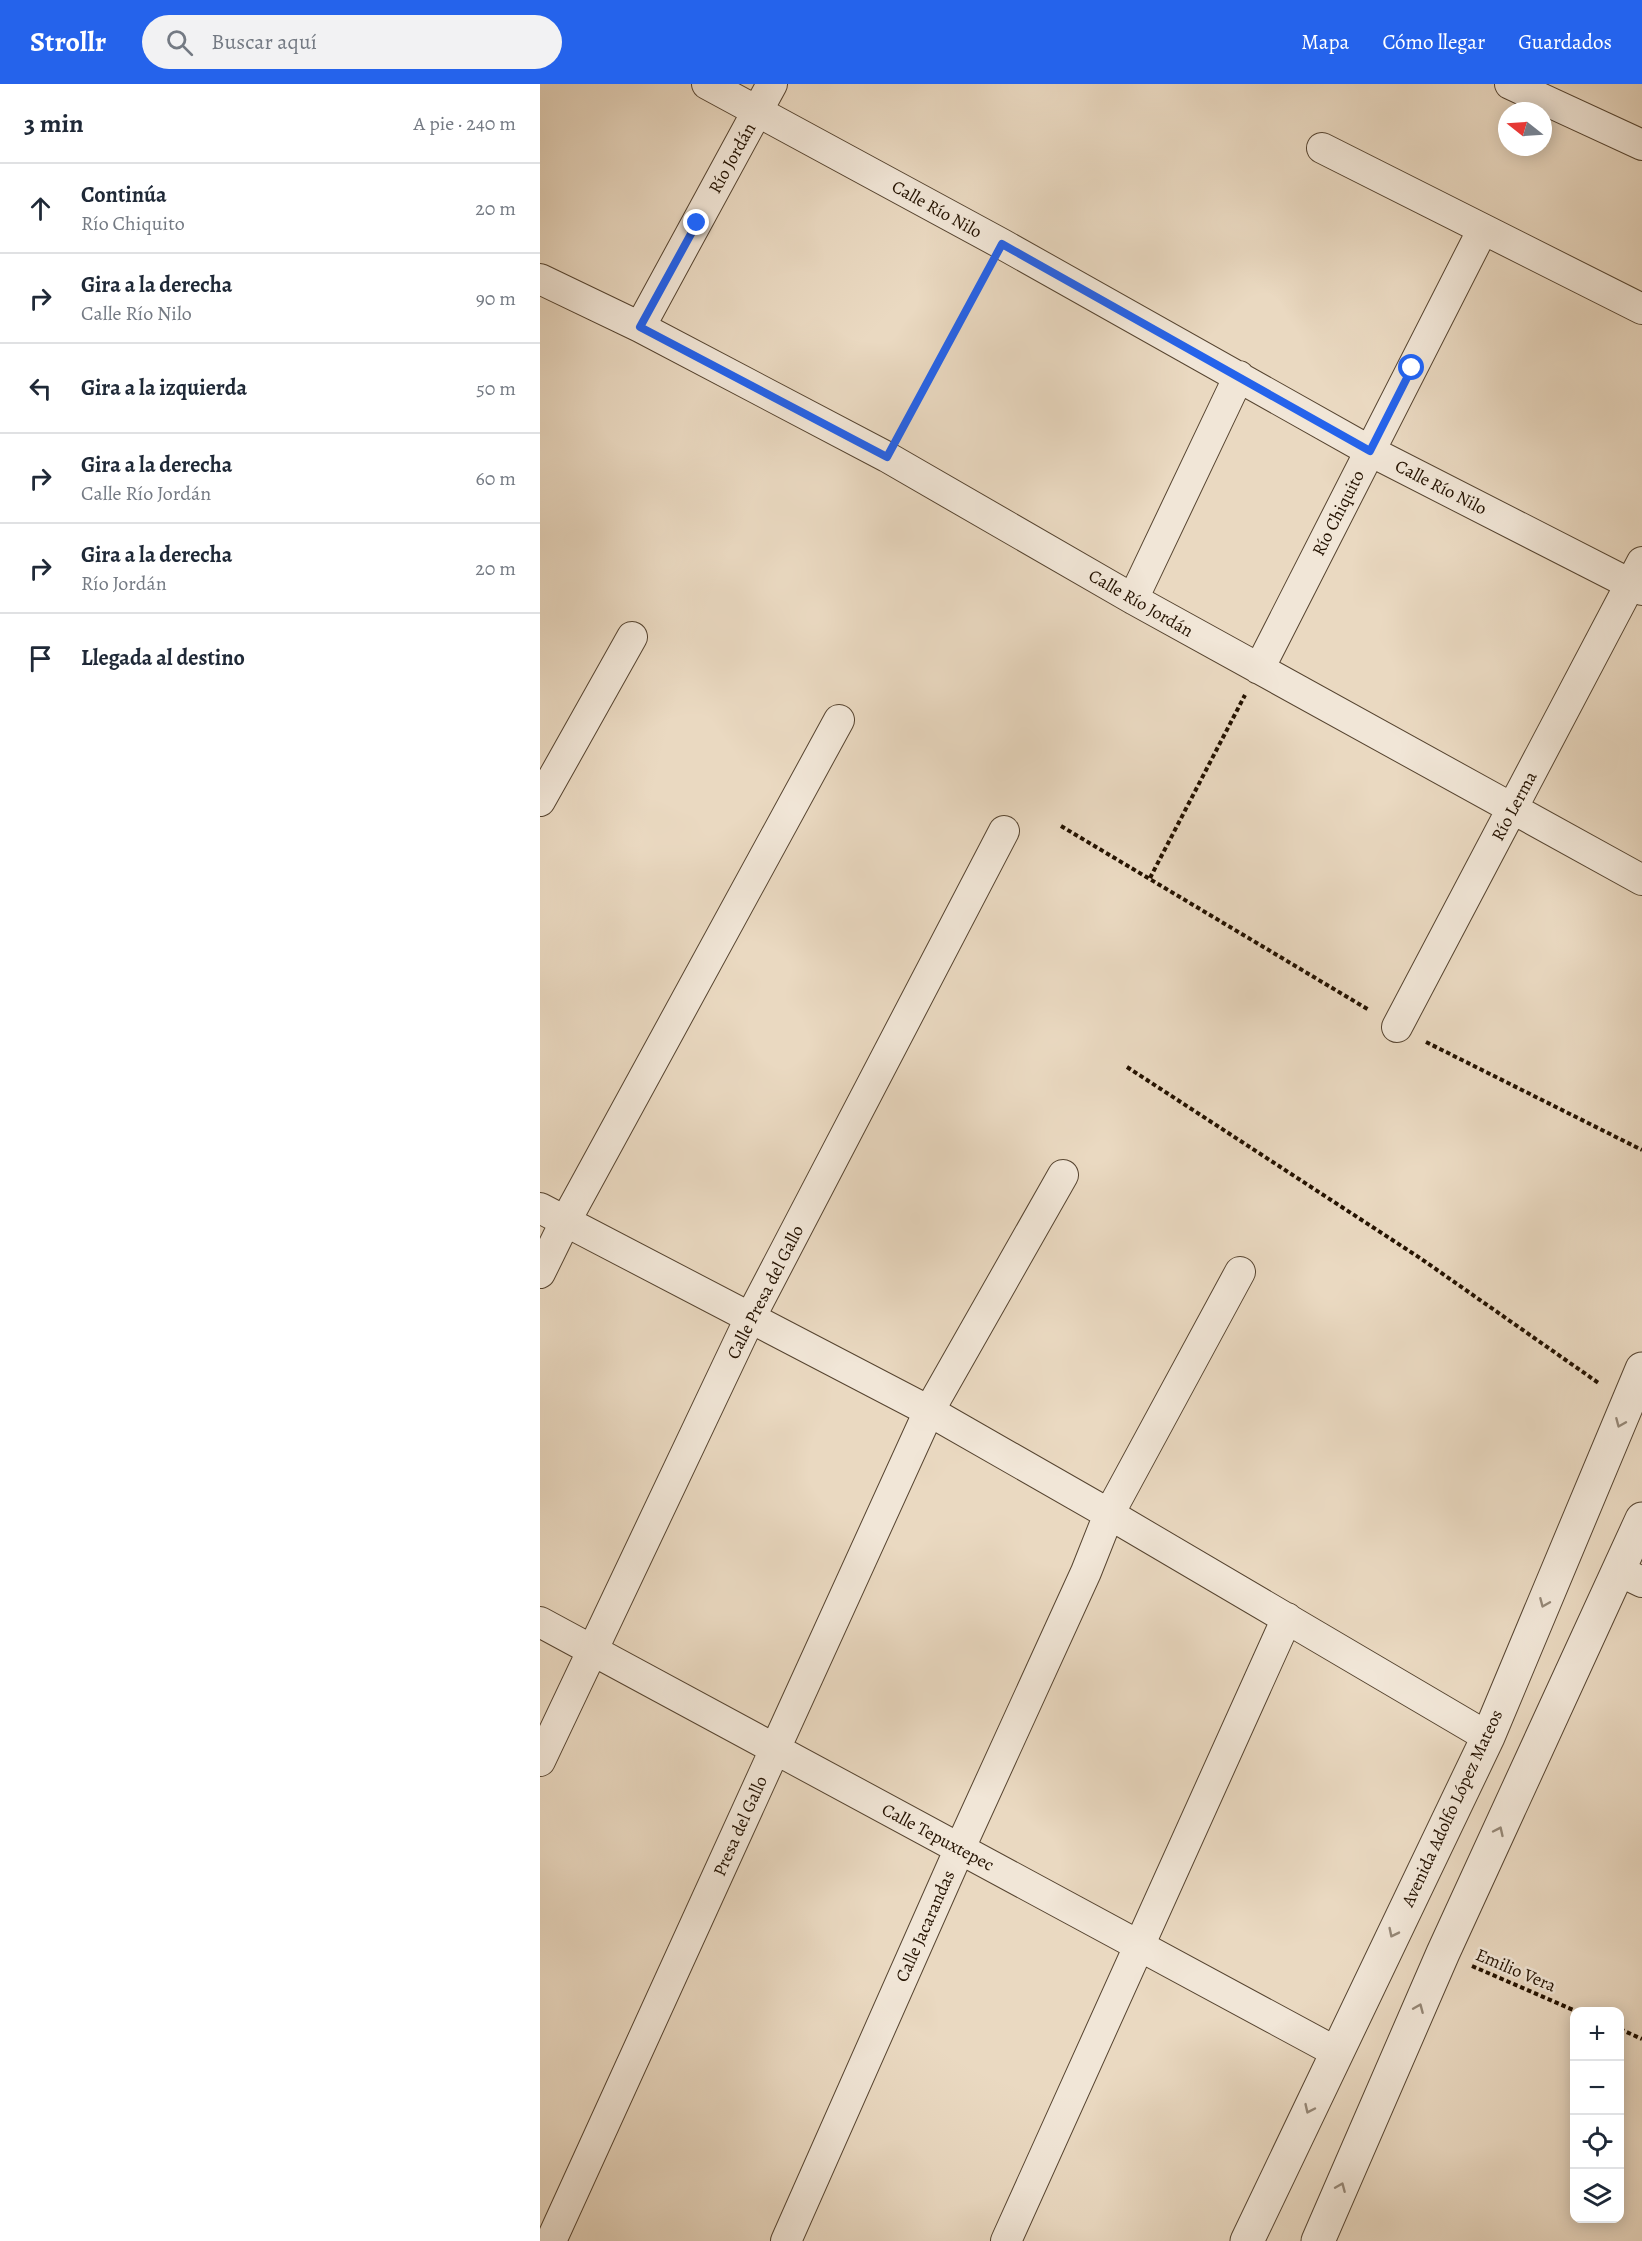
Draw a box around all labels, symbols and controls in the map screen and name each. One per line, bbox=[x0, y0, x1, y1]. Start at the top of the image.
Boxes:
search box bbox=[142, 15, 562, 69]
text: Strollr bbox=[30, 23, 106, 61]
icon: search bbox=[163, 26, 196, 59]
text: Buscar aquí bbox=[211, 27, 317, 57]
text: Mapa bbox=[1301, 28, 1349, 56]
text: Cómo llegar bbox=[1382, 28, 1485, 56]
text: Guardados bbox=[1518, 28, 1612, 56]
north arrow bbox=[1498, 102, 1552, 156]
text: 3 min bbox=[24, 106, 84, 141]
text: A pie · 240 m bbox=[414, 110, 516, 137]
street label: Río Jordán bbox=[703, 118, 761, 198]
street label: Calle Río Nilo bbox=[888, 174, 986, 244]
text: Continúa bbox=[81, 180, 167, 210]
icon: ahead bbox=[24, 192, 57, 225]
text: 20 m bbox=[475, 195, 516, 222]
route end bbox=[683, 209, 709, 235]
text: Río Chiquito bbox=[81, 210, 185, 237]
text: Gira a la derecha bbox=[81, 270, 232, 300]
icon: right bbox=[24, 282, 57, 315]
text: 90 m bbox=[476, 285, 516, 312]
text: Calle Río Nilo bbox=[81, 300, 192, 327]
route start bbox=[1398, 354, 1424, 380]
icon: left bbox=[24, 372, 57, 405]
text: Gira a la izquierda bbox=[81, 373, 247, 403]
text: 50 m bbox=[476, 375, 516, 402]
text: Gira a la derecha bbox=[81, 450, 232, 480]
street label: Calle Río Nilo bbox=[1391, 454, 1491, 520]
icon: right bbox=[24, 462, 57, 495]
text: 60 m bbox=[476, 465, 516, 492]
street label: Río Chiquito bbox=[1306, 466, 1370, 560]
text: Calle Río Jordán bbox=[81, 480, 211, 507]
text: Gira a la derecha bbox=[81, 540, 232, 570]
icon: right bbox=[24, 552, 57, 585]
text: 20 m bbox=[475, 555, 516, 582]
street label: Calle Río Jordán bbox=[1084, 563, 1198, 643]
text: Río Jordán bbox=[81, 570, 167, 597]
icon: arrive bbox=[24, 642, 57, 675]
text: Llegada al destino bbox=[81, 643, 245, 673]
street label: Río Lerma bbox=[1486, 766, 1543, 845]
street label: Calle Presa del Gallo bbox=[721, 1221, 809, 1363]
one-way arrow bbox=[1615, 1417, 1627, 1428]
one-way arrow bbox=[1539, 1597, 1551, 1608]
street label: Avenida Adolfo López Mateos bbox=[1395, 1705, 1508, 1911]
street label: Presa del Gallo bbox=[707, 1772, 773, 1880]
street label: Calle Tepuxtepec bbox=[878, 1797, 998, 1877]
one-way arrow bbox=[1492, 1826, 1504, 1837]
street label: Calle Jacarandas bbox=[890, 1866, 960, 1986]
one-way arrow bbox=[1389, 1926, 1401, 1937]
street label: Emilio Vera bbox=[1472, 1942, 1560, 1998]
one-way arrow bbox=[1412, 2004, 1424, 2015]
map controls bbox=[1570, 2007, 1624, 2223]
button: + bbox=[1570, 2007, 1624, 2061]
button: − bbox=[1570, 2061, 1624, 2115]
one-way arrow bbox=[1305, 2102, 1317, 2113]
button: locate bbox=[1570, 2115, 1624, 2169]
button: layers bbox=[1570, 2169, 1624, 2223]
one-way arrow bbox=[1334, 2183, 1346, 2194]

